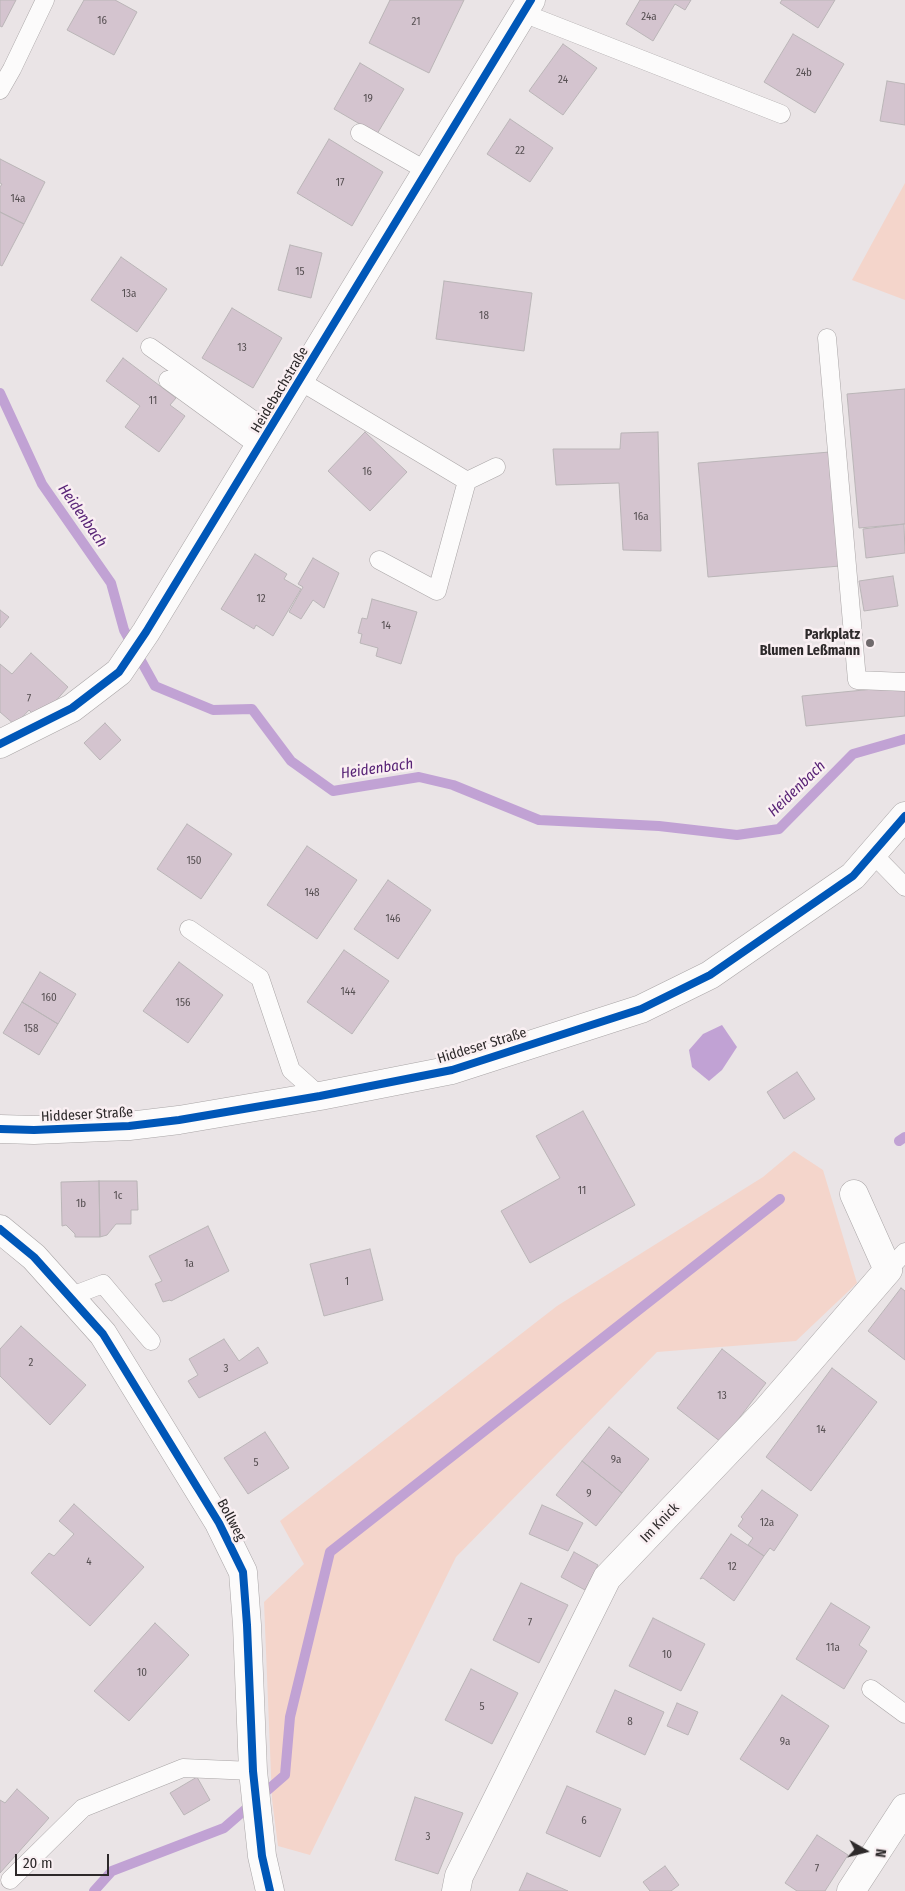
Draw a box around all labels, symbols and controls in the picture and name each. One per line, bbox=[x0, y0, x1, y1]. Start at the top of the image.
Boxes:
house number: 24a bbox=[641, 10, 657, 24]
house number: 16 bbox=[97, 14, 107, 28]
house number: 21 bbox=[412, 15, 420, 29]
house number: 24b bbox=[796, 66, 812, 80]
house number: 24 bbox=[558, 73, 568, 87]
house number: 19 bbox=[363, 92, 373, 106]
house number: 22 bbox=[515, 144, 525, 158]
house number: 17 bbox=[336, 176, 344, 190]
house number: 14a bbox=[10, 192, 26, 206]
house number: 15 bbox=[295, 265, 305, 279]
house number: 13a bbox=[122, 287, 136, 301]
house number: 18 bbox=[479, 309, 489, 323]
house number: 13 bbox=[237, 341, 247, 355]
street label: Heidebachstraße bbox=[248, 344, 312, 436]
house number: 11 bbox=[149, 394, 157, 408]
house number: 16 bbox=[362, 465, 372, 479]
water label: Heidenbach bbox=[54, 481, 110, 551]
house number: 16a bbox=[633, 510, 649, 524]
house number: 12 bbox=[256, 592, 266, 606]
house number: 14 bbox=[381, 619, 391, 633]
place label: Parkplatz Blumen Leßmann bbox=[760, 627, 860, 660]
marker: Parkplatz Blumen Leßmann bbox=[864, 637, 876, 649]
house number: 7 bbox=[27, 692, 31, 706]
water label: Heidenbach bbox=[340, 755, 414, 783]
water label: Heidenbach bbox=[765, 757, 829, 821]
house number: 150 bbox=[186, 854, 202, 868]
house number: 148 bbox=[304, 886, 320, 900]
house number: 146 bbox=[385, 912, 401, 926]
house number: 144 bbox=[341, 985, 355, 999]
house number: 160 bbox=[41, 991, 57, 1005]
house number: 156 bbox=[176, 996, 190, 1010]
house number: 158 bbox=[24, 1022, 38, 1036]
street label: Hiddeser Straße bbox=[435, 1024, 529, 1068]
street label: Hiddeser Straße bbox=[41, 1104, 133, 1126]
house number: 11 bbox=[578, 1184, 586, 1198]
house number: 1c bbox=[114, 1189, 122, 1203]
house number: 1b bbox=[76, 1197, 86, 1211]
house number: 1a bbox=[184, 1257, 194, 1271]
house number: 1 bbox=[345, 1275, 349, 1289]
house number: 2 bbox=[29, 1356, 33, 1370]
house number: 3 bbox=[224, 1362, 228, 1376]
house number: 13 bbox=[717, 1389, 727, 1403]
house number: 14 bbox=[816, 1423, 826, 1437]
house number: 9a bbox=[611, 1453, 621, 1467]
house number: 5 bbox=[253, 1456, 259, 1470]
house number: 9 bbox=[586, 1487, 592, 1501]
street label: Bollweg bbox=[213, 1496, 249, 1544]
street label: Im Knick bbox=[637, 1500, 683, 1546]
house number: 12a bbox=[760, 1516, 774, 1530]
house number: 4 bbox=[86, 1555, 92, 1569]
house number: 12 bbox=[727, 1560, 737, 1574]
house number: 7 bbox=[528, 1616, 532, 1630]
house number: 11a bbox=[826, 1641, 840, 1655]
house number: 10 bbox=[662, 1648, 672, 1662]
house number: 10 bbox=[137, 1666, 147, 1680]
house number: 5 bbox=[479, 1700, 485, 1714]
house number: 8 bbox=[627, 1715, 633, 1729]
house number: 9a bbox=[780, 1735, 790, 1749]
house number: 6 bbox=[581, 1814, 587, 1828]
north arrow bbox=[840, 1826, 890, 1876]
house number: 3 bbox=[426, 1830, 430, 1844]
scale bar bbox=[18, 1844, 111, 1876]
text: N bbox=[871, 1848, 889, 1858]
text: 20 m bbox=[23, 1854, 53, 1872]
house number: 7 bbox=[815, 1862, 819, 1876]

